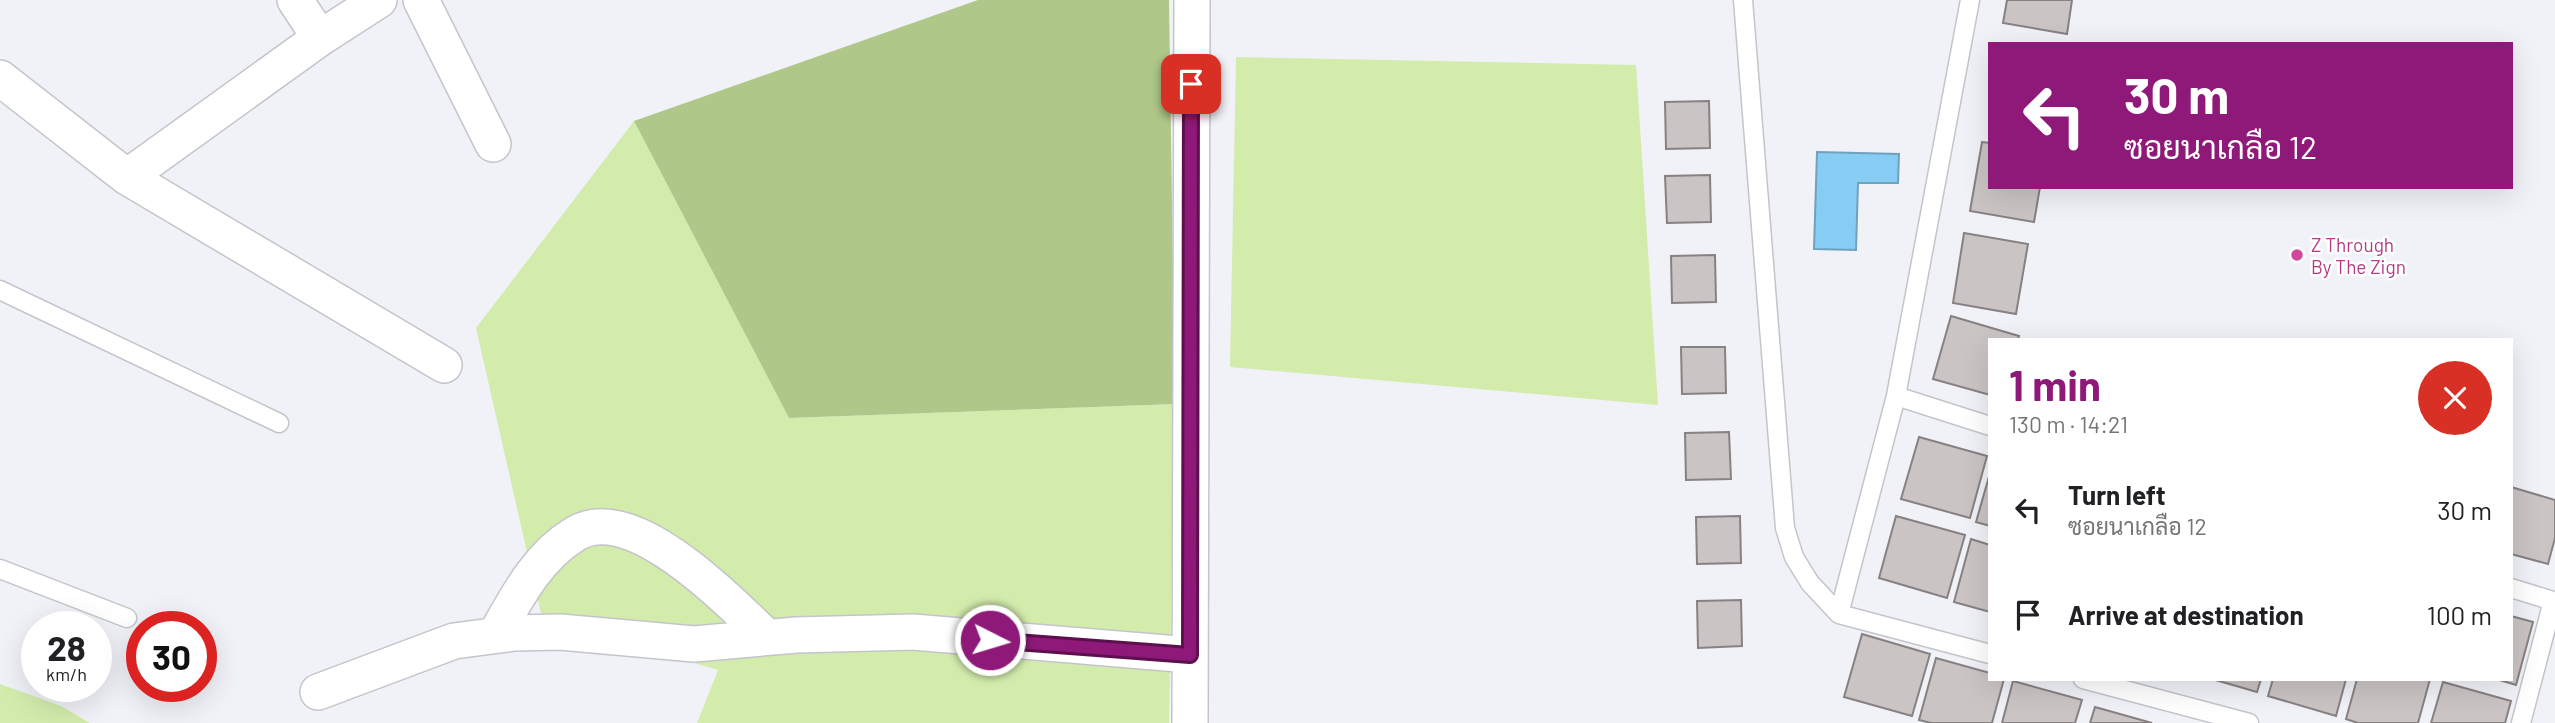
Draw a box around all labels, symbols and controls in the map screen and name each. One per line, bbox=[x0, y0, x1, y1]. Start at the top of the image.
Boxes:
pin bbox=[1161, 54, 1221, 114]
icon: arrive bbox=[1172, 65, 1210, 103]
text: 30 m bbox=[2124, 65, 2229, 124]
icon: left bbox=[2009, 70, 2100, 161]
text: ซอยนาเกลือ 12 bbox=[2124, 127, 2317, 165]
place label: Z Through By The Zign bbox=[2311, 233, 2406, 278]
marker: Z Through By The Zign bbox=[2289, 247, 2305, 263]
text: 1 min bbox=[2009, 359, 2101, 409]
button: close bbox=[2418, 361, 2492, 435]
text: 130 m · 14:21 bbox=[2009, 410, 2128, 438]
text: Turn left bbox=[2068, 479, 2166, 510]
icon: left bbox=[2009, 491, 2047, 529]
text: 30 m bbox=[2437, 494, 2492, 525]
text: ซอยนาเกลือ 12 bbox=[2068, 512, 2207, 540]
icon: arrive bbox=[2009, 596, 2047, 634]
text: Arrive at destination bbox=[2068, 599, 2304, 630]
text: 100 m bbox=[2427, 599, 2492, 630]
position arrow bbox=[953, 603, 1027, 677]
speed limit sign: 30 bbox=[126, 611, 217, 702]
text: 28 bbox=[47, 626, 86, 668]
text: km/h bbox=[46, 663, 87, 685]

